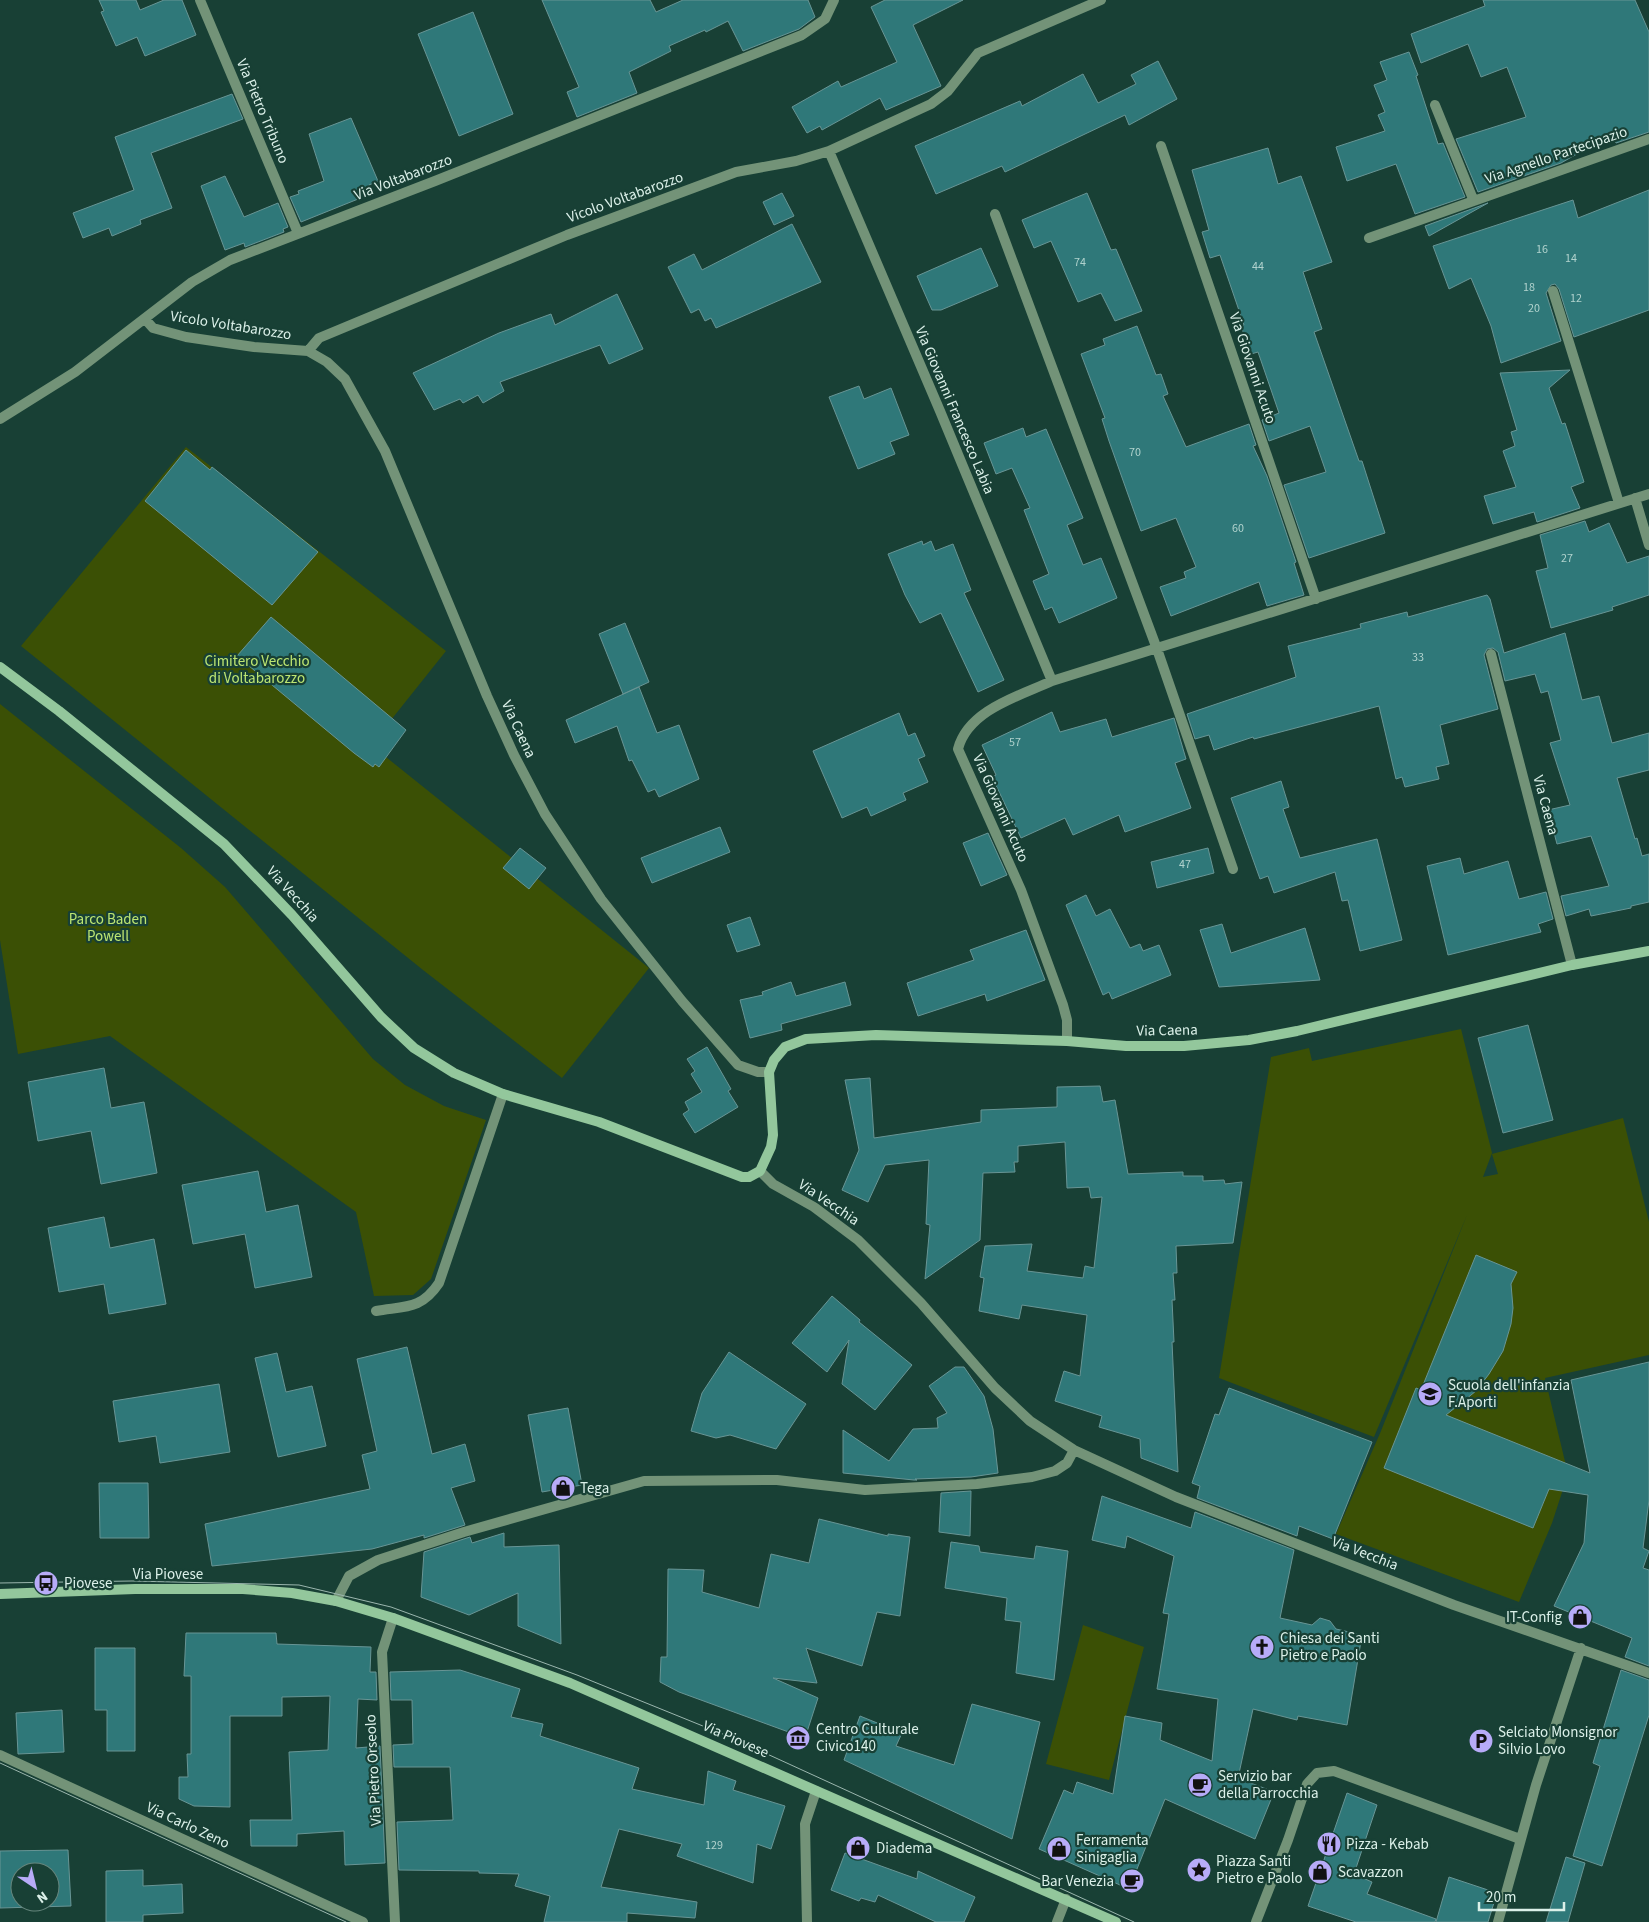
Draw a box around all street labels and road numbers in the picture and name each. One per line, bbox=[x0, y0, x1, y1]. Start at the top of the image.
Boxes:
street label: Via Pietro Tribuno bbox=[231, 56, 294, 167]
street label: Via Agnello Partecipazio bbox=[1482, 121, 1630, 190]
street label: Via Voltabarozzo bbox=[351, 149, 455, 206]
street label: Vicolo Voltabarozzo bbox=[564, 167, 686, 228]
street label: Vicolo Voltabarozzo bbox=[169, 306, 293, 345]
street label: Via Giovanni Acuto bbox=[1224, 310, 1281, 427]
street label: Via Giovanni Francesco Labia bbox=[910, 323, 999, 497]
street label: Via Caena bbox=[496, 697, 541, 761]
street label: Via Giovanni Acuto bbox=[967, 751, 1034, 866]
street label: Via Caena bbox=[1527, 773, 1564, 837]
street label: Via Vecchia bbox=[262, 861, 324, 927]
street label: Via Caena bbox=[1136, 1019, 1198, 1042]
street label: Via Vecchia bbox=[794, 1174, 863, 1231]
street label: Via Vecchia bbox=[1329, 1531, 1401, 1576]
street label: Via Piovese bbox=[133, 1564, 203, 1585]
street label: Via Pietro Orseolo bbox=[360, 1714, 387, 1826]
street label: Via Piovese bbox=[699, 1716, 772, 1763]
street label: Via Carlo Zeno bbox=[143, 1797, 233, 1854]

